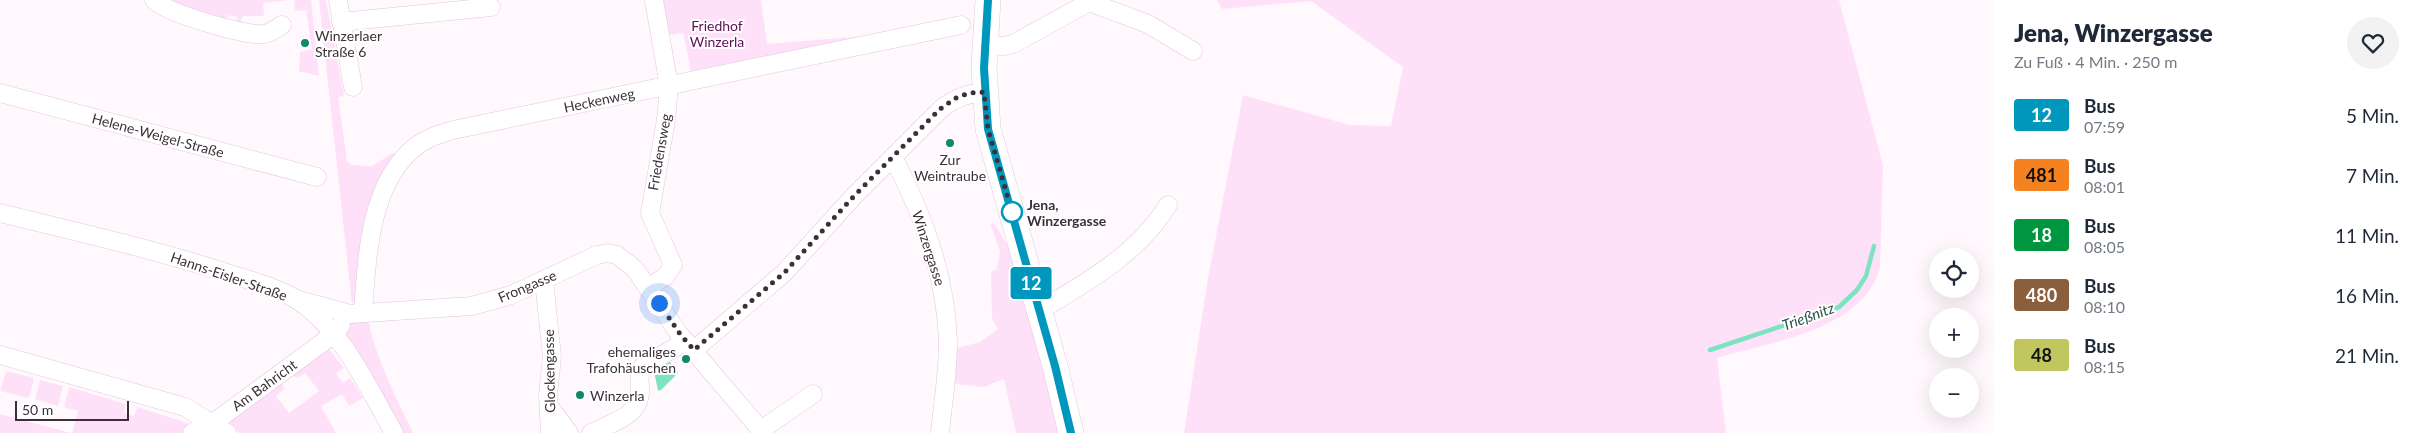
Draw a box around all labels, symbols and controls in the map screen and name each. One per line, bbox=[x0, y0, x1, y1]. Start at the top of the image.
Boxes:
park label: Friedhof Winzerla bbox=[690, 17, 744, 50]
button: heart bbox=[2347, 17, 2399, 69]
text: Jena, Winzergasse bbox=[2014, 18, 2213, 47]
place label: Winzerlaer Straße 6 bbox=[315, 27, 382, 60]
marker: Winzerlaer Straße 6 bbox=[299, 37, 311, 49]
text: Zu Fuß · 4 Min. · 250 m bbox=[2014, 52, 2177, 71]
street label: Heckenweg bbox=[562, 84, 636, 116]
text: Bus bbox=[2084, 94, 2115, 117]
text: 12 bbox=[2031, 104, 2052, 126]
text: 5 Min. bbox=[2346, 104, 2399, 127]
street label: Helene-Weigel-Straße bbox=[90, 109, 226, 161]
street label: Friedensweg bbox=[644, 112, 674, 192]
text: 07:59 bbox=[2084, 117, 2125, 136]
marker: Zur Weintraube bbox=[944, 137, 956, 149]
place label: Zur Weintraube bbox=[914, 151, 986, 184]
text: Bus bbox=[2084, 154, 2115, 177]
text: 481 bbox=[2026, 164, 2057, 186]
text: 7 Min. bbox=[2346, 164, 2399, 187]
text: 08:01 bbox=[2084, 177, 2125, 196]
place label: Jena, Winzergasse bbox=[1027, 196, 1107, 229]
marker: Jena, Winzergasse bbox=[1001, 201, 1023, 223]
street label: Winzergasse bbox=[909, 208, 949, 288]
text: Bus bbox=[2084, 214, 2115, 237]
text: 18 bbox=[2031, 224, 2052, 246]
text: 11 Min. bbox=[2335, 224, 2399, 247]
text: 08:05 bbox=[2084, 237, 2125, 256]
street label: Hanns-Eisler-Straße bbox=[168, 248, 290, 304]
map controls bbox=[1929, 248, 1979, 418]
button: locate bbox=[1929, 248, 1979, 298]
street label: Frongasse bbox=[495, 266, 559, 306]
line badge: 12 bbox=[1008, 267, 1054, 299]
text: 12 bbox=[1021, 272, 1041, 294]
text: Bus bbox=[2084, 274, 2115, 297]
text: 480 bbox=[2026, 284, 2057, 306]
text: 16 Min. bbox=[2335, 284, 2399, 307]
your location bbox=[647, 291, 672, 316]
text: 08:10 bbox=[2084, 297, 2125, 316]
water label: Trießnitz bbox=[1779, 298, 1837, 334]
button: + bbox=[1929, 308, 1979, 358]
street label: Glockengasse bbox=[540, 329, 558, 413]
text: Bus bbox=[2084, 334, 2115, 357]
place label: ehemaliges Trafohäuschen bbox=[586, 343, 676, 376]
text: 48 bbox=[2031, 344, 2052, 366]
text: 21 Min. bbox=[2335, 344, 2399, 367]
marker: ehemaliges Trafohäuschen bbox=[680, 353, 692, 365]
street label: Am Bahricht bbox=[228, 356, 300, 414]
text: 08:15 bbox=[2084, 357, 2125, 376]
button: − bbox=[1929, 368, 1979, 418]
place label: Winzerla bbox=[590, 387, 645, 404]
marker: Winzerla bbox=[574, 389, 586, 401]
scale bar bbox=[15, 398, 129, 421]
text: 50 m bbox=[22, 401, 53, 418]

